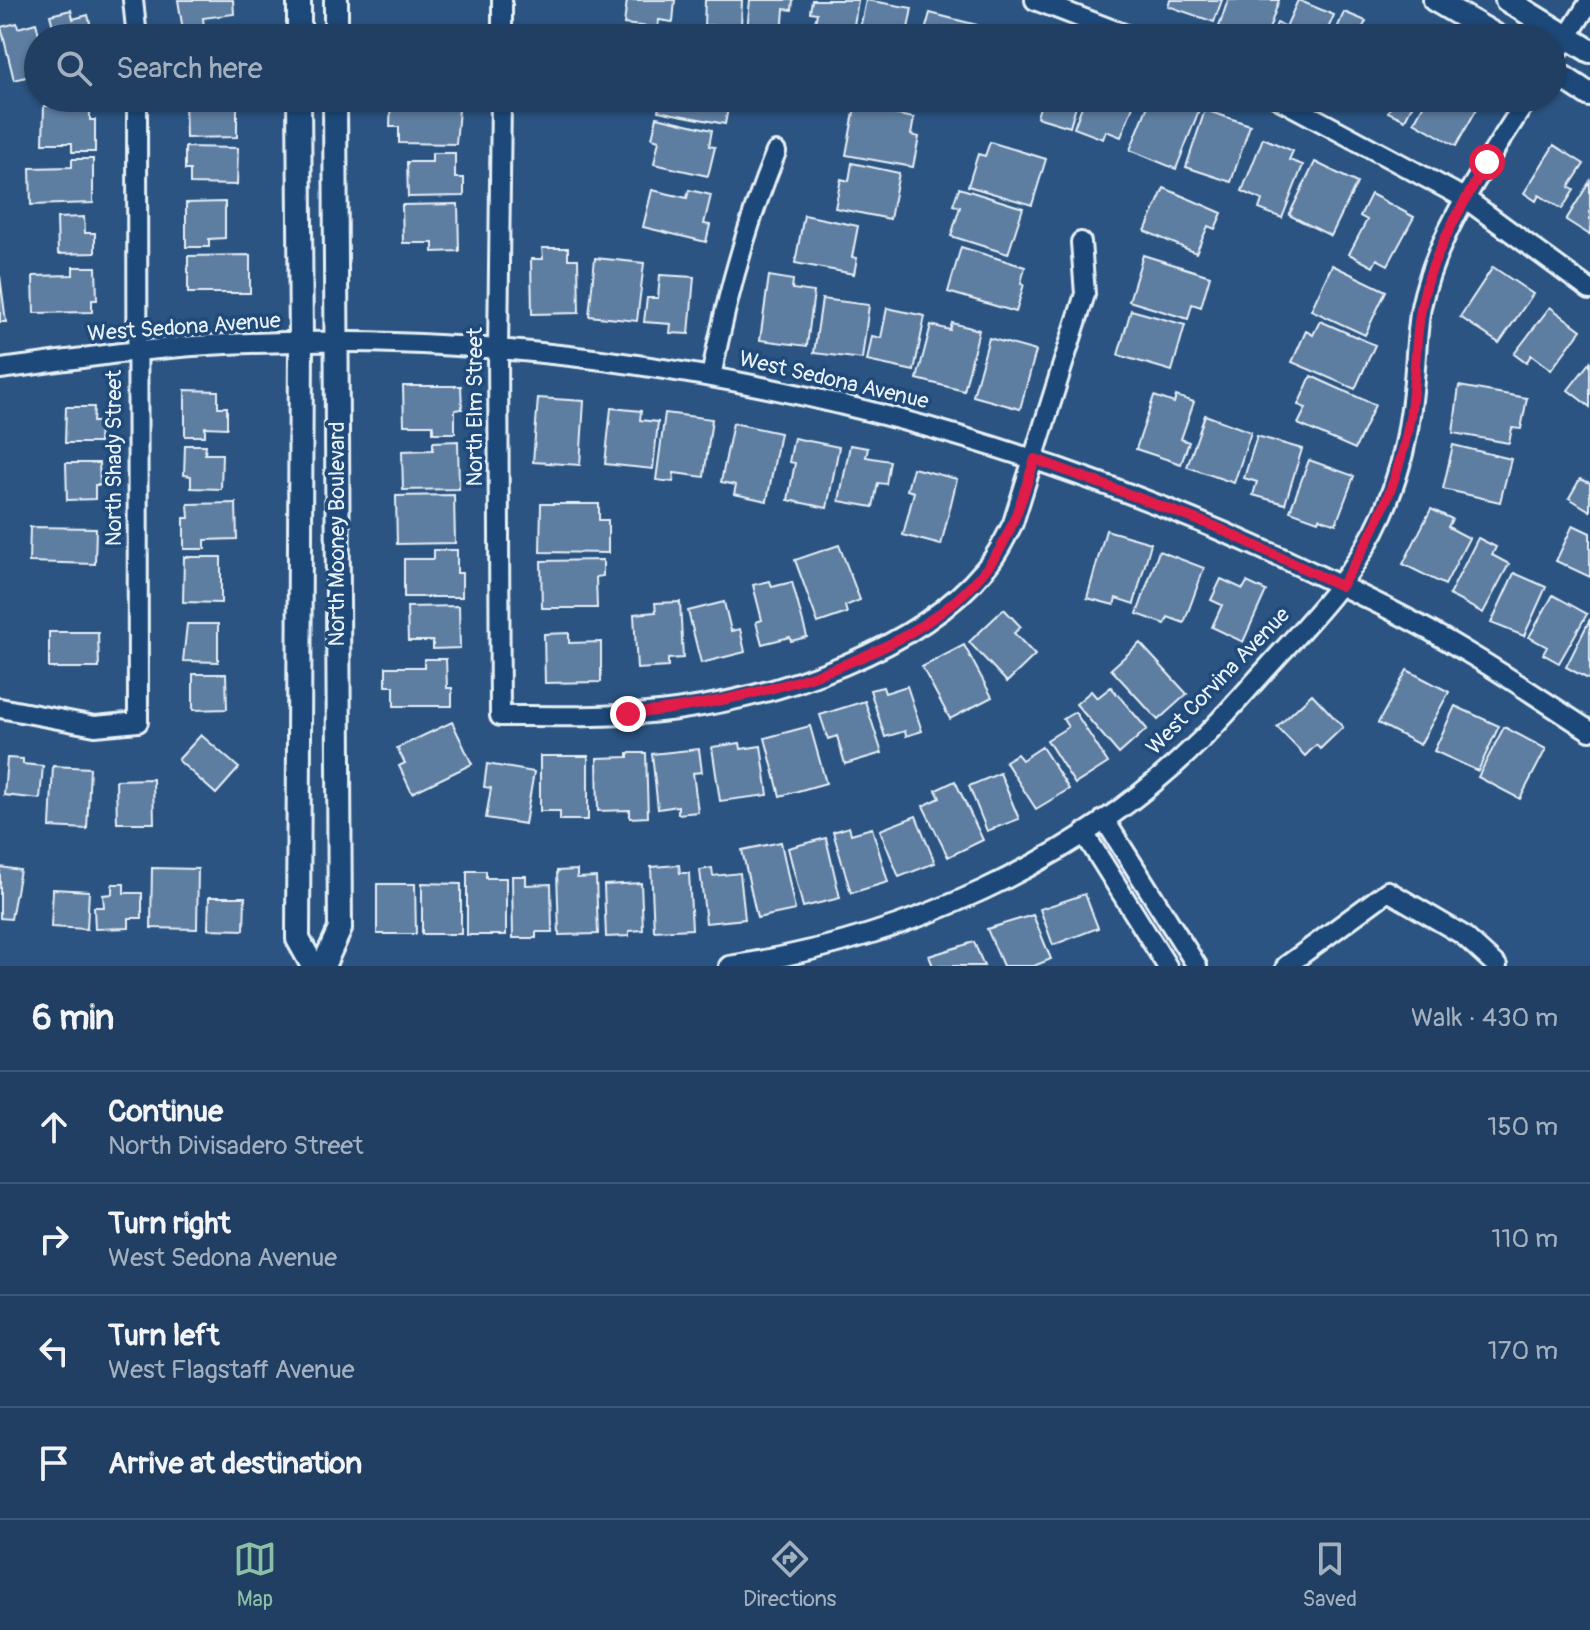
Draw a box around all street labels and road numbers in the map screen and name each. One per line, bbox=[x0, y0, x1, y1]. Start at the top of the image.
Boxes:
street label: West Sedona Avenue bbox=[86, 306, 282, 348]
street label: North Elm Street bbox=[461, 327, 489, 487]
street label: West Sedona Avenue bbox=[736, 345, 932, 415]
street label: North Shady Street bbox=[100, 370, 128, 546]
street label: North Mooney Boulevard bbox=[323, 422, 351, 646]
street label: West Corvina Avenue bbox=[1140, 601, 1296, 761]

